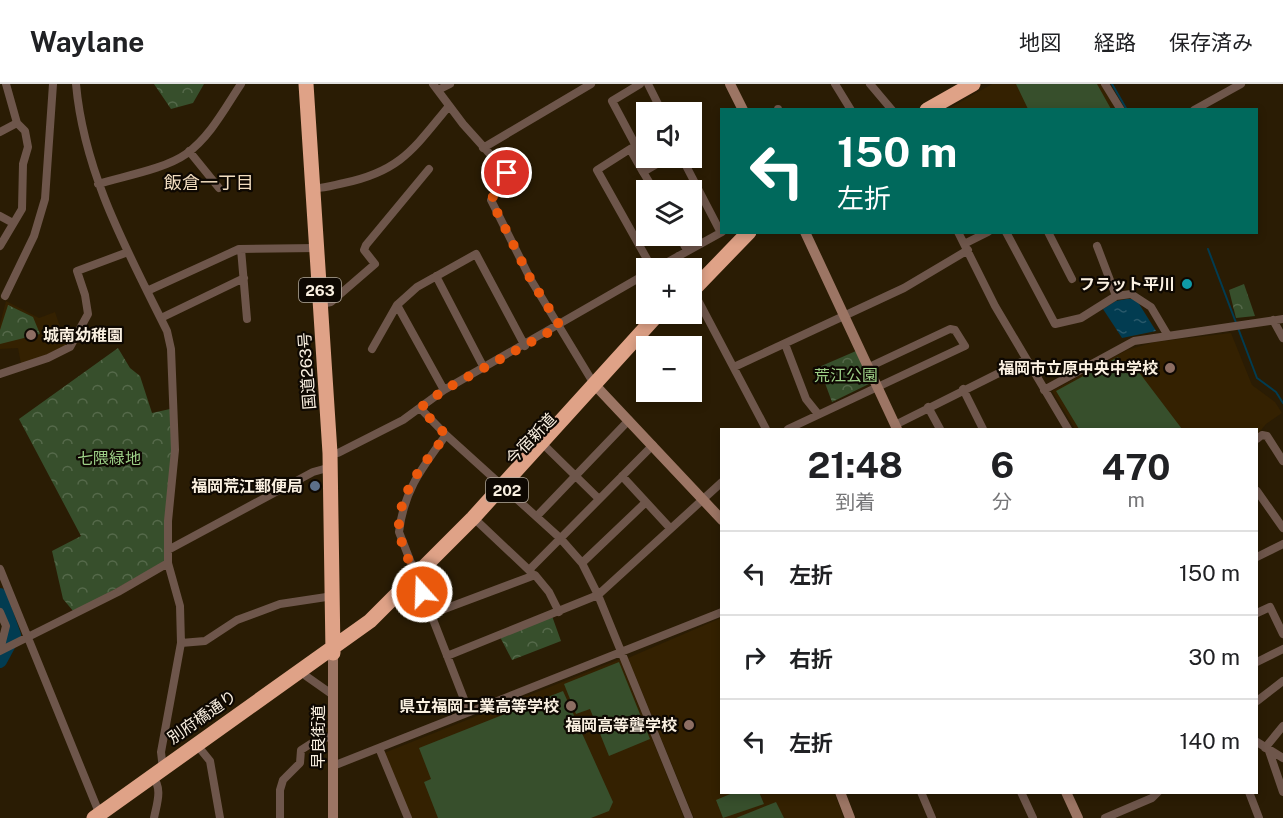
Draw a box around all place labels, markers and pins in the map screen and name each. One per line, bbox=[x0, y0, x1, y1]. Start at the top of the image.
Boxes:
pin bbox=[481, 147, 532, 198]
place label: フラット平川 bbox=[1079, 275, 1175, 294]
marker: フラット平川 bbox=[1180, 277, 1194, 291]
place label: 城南幼稚園 bbox=[43, 326, 123, 345]
marker: 城南幼稚園 bbox=[24, 328, 38, 342]
place label: 福岡市立原中央中学校 bbox=[998, 359, 1158, 378]
marker: 福岡市立原中央中学校 bbox=[1163, 361, 1177, 375]
place label: 福岡荒江郵便局 bbox=[191, 477, 303, 496]
marker: 福岡荒江郵便局 bbox=[308, 479, 322, 493]
place label: 県立福岡工業高等学校 bbox=[399, 697, 559, 716]
marker: 県立福岡工業高等学校 bbox=[564, 699, 578, 713]
place label: 福岡高等聾学校 bbox=[565, 716, 677, 735]
marker: 福岡高等聾学校 bbox=[682, 718, 696, 732]

